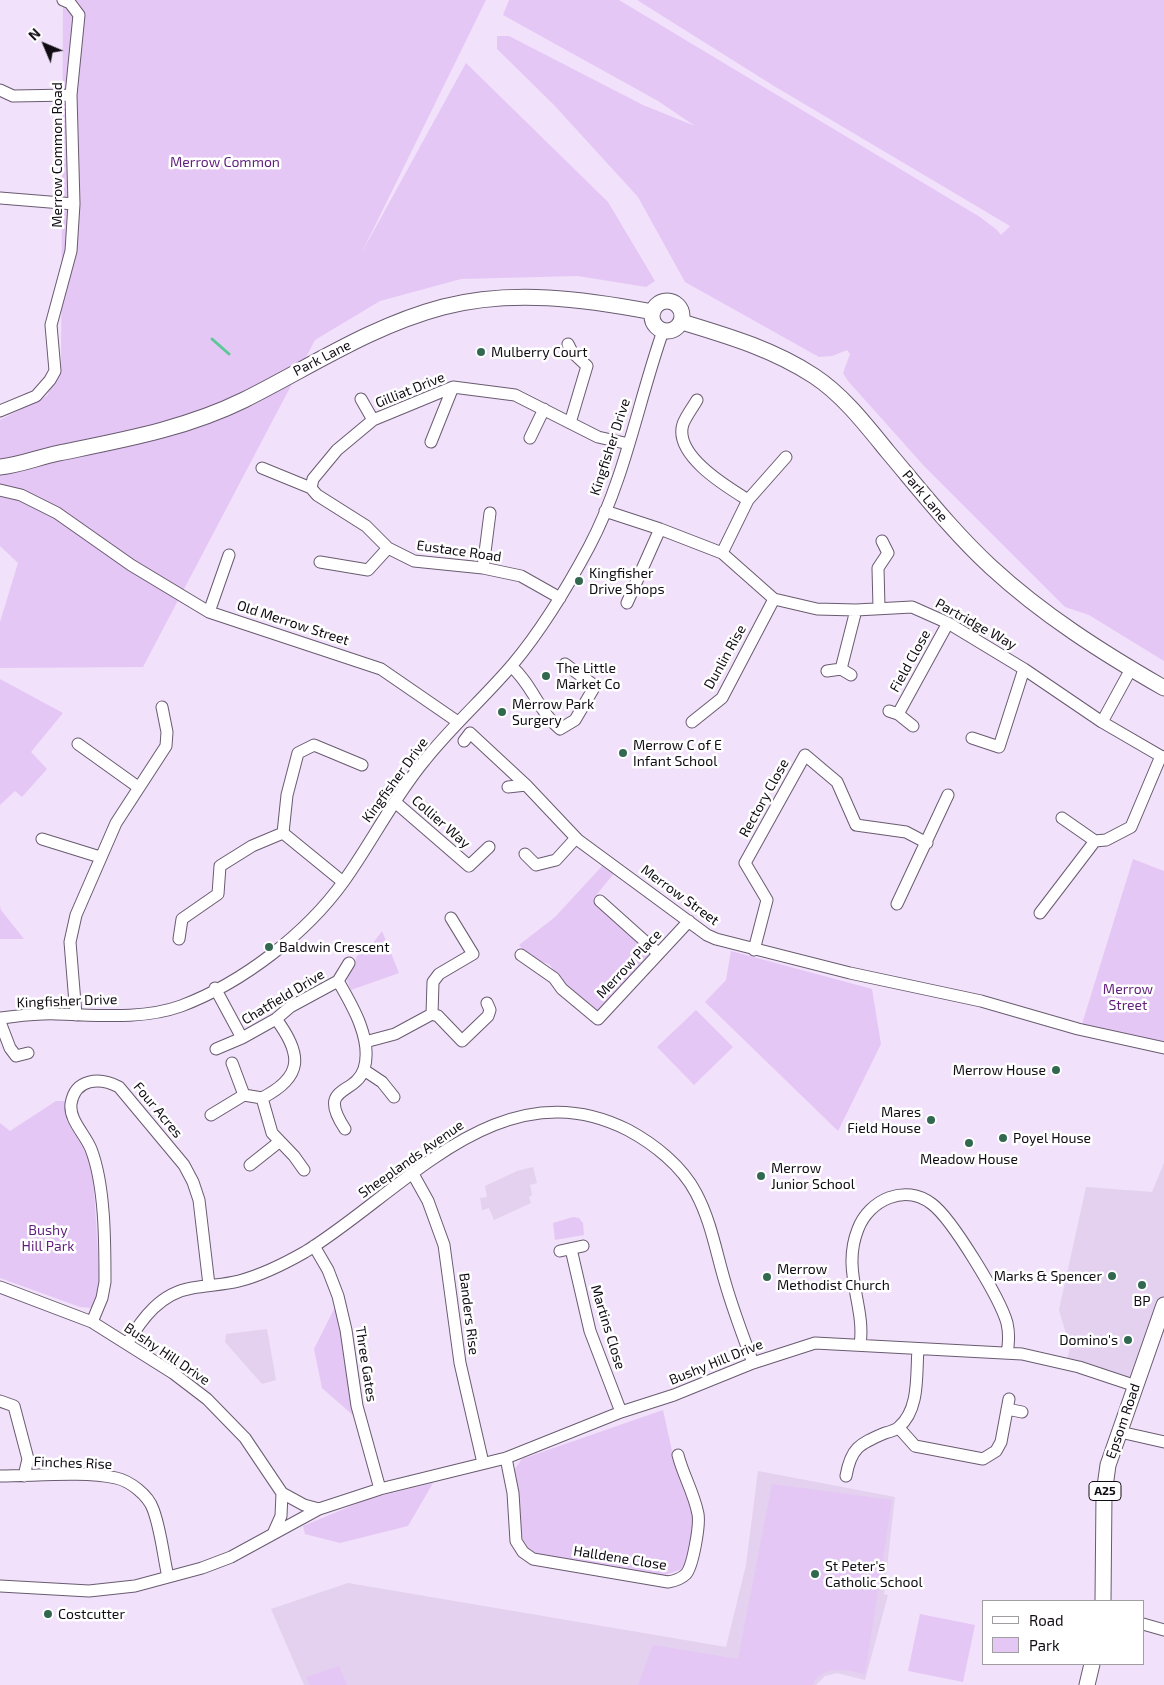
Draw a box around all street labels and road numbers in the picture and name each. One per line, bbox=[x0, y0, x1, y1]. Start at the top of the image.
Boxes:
street label: Merrow Common Road bbox=[49, 82, 65, 228]
street label: Park Lane bbox=[290, 336, 354, 380]
street label: Gilliat Drive bbox=[373, 368, 447, 412]
street label: Kingfisher Drive bbox=[586, 396, 634, 498]
street label: Park Lane bbox=[899, 467, 951, 525]
street label: Eustace Road bbox=[415, 537, 503, 565]
street label: Partridge Way bbox=[932, 595, 1020, 653]
street label: Old Merrow Street bbox=[235, 597, 351, 649]
street label: Dunlin Rise bbox=[700, 622, 750, 692]
street label: Field Close bbox=[886, 627, 934, 695]
street label: Kingfisher Drive bbox=[359, 734, 431, 826]
street label: Rectory Close bbox=[736, 756, 792, 840]
street label: Collier Way bbox=[408, 792, 474, 852]
street label: Merrow Street bbox=[638, 861, 722, 929]
street label: Merrow Place bbox=[593, 926, 665, 1002]
street label: Chatfield Drive bbox=[239, 966, 327, 1028]
street label: Kingfisher Drive bbox=[16, 991, 118, 1011]
street label: Four Acres bbox=[130, 1079, 186, 1141]
street label: Sheeplands Avenue bbox=[355, 1116, 467, 1202]
street label: Banders Rise bbox=[456, 1272, 482, 1356]
street label: Martins Close bbox=[587, 1283, 629, 1371]
street label: Bushy Hill Drive bbox=[121, 1319, 213, 1389]
street label: Three Gates bbox=[352, 1325, 380, 1403]
street label: Bushy Hill Drive bbox=[667, 1335, 765, 1389]
street label: Epsom Road bbox=[1102, 1381, 1144, 1461]
street label: Finches Rise bbox=[33, 1453, 113, 1473]
road number: A25 bbox=[1089, 1482, 1121, 1500]
street label: Halldene Close bbox=[572, 1542, 668, 1574]

